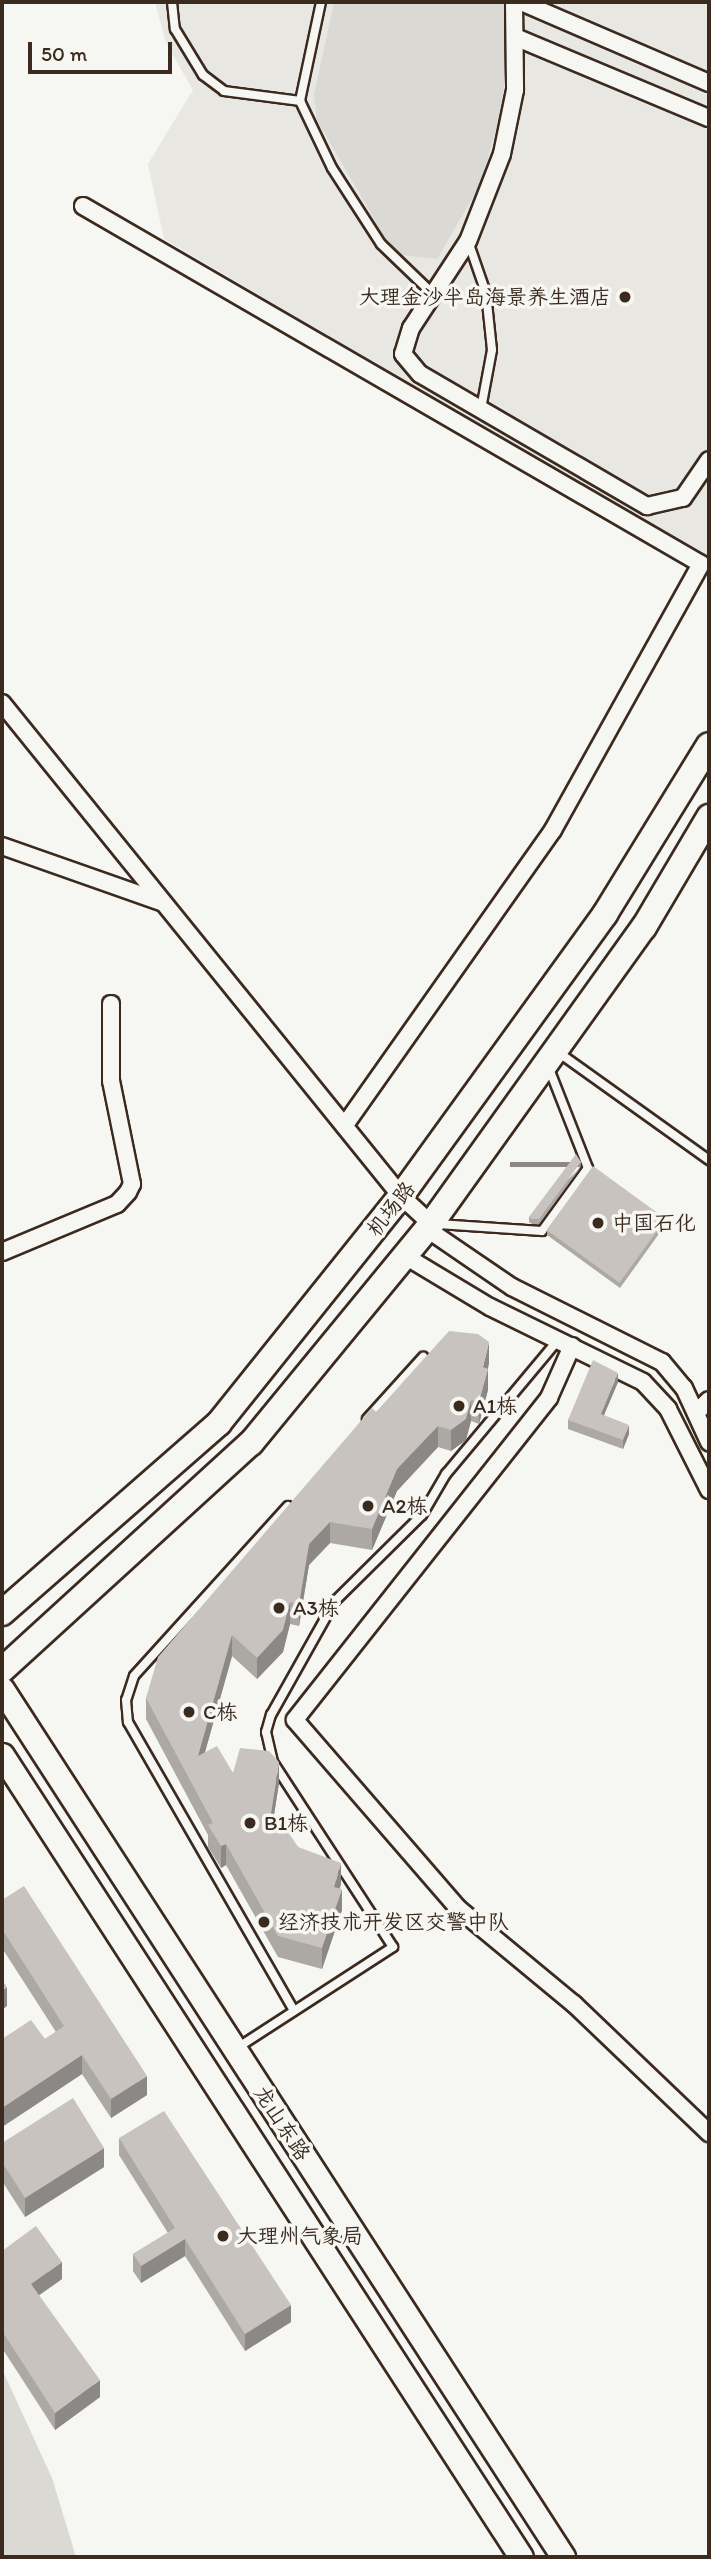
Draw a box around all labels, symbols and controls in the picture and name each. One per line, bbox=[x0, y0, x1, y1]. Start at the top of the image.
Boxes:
scale bar bbox=[32, 28, 175, 72]
text: 50 m bbox=[41, 41, 87, 66]
place label: 大理金沙半岛海景养生酒店 bbox=[359, 284, 611, 310]
marker: 大理金沙半岛海景养生酒店 bbox=[617, 289, 633, 305]
street label: 机场路 bbox=[362, 1176, 420, 1242]
place label: 中国石化 bbox=[612, 1210, 696, 1236]
marker: 中国石化 bbox=[590, 1215, 606, 1231]
place label: A1栋 bbox=[473, 1393, 517, 1419]
marker: A1栋 bbox=[451, 1398, 467, 1414]
place label: A2栋 bbox=[382, 1493, 427, 1519]
marker: A2栋 bbox=[360, 1498, 376, 1514]
place label: A3栋 bbox=[293, 1595, 339, 1621]
marker: A3栋 bbox=[271, 1600, 287, 1616]
place label: C栋 bbox=[203, 1699, 238, 1725]
marker: C栋 bbox=[181, 1704, 197, 1720]
place label: B1栋 bbox=[264, 1810, 308, 1836]
marker: B1栋 bbox=[242, 1815, 258, 1831]
place label: 经济技术开发区交警中队 bbox=[278, 1909, 509, 1935]
marker: 经济技术开发区交警中队 bbox=[256, 1914, 272, 1930]
street label: 龙山东路 bbox=[249, 2081, 315, 2165]
place label: 大理州气象局 bbox=[237, 2223, 363, 2249]
marker: 大理州气象局 bbox=[215, 2228, 231, 2244]

